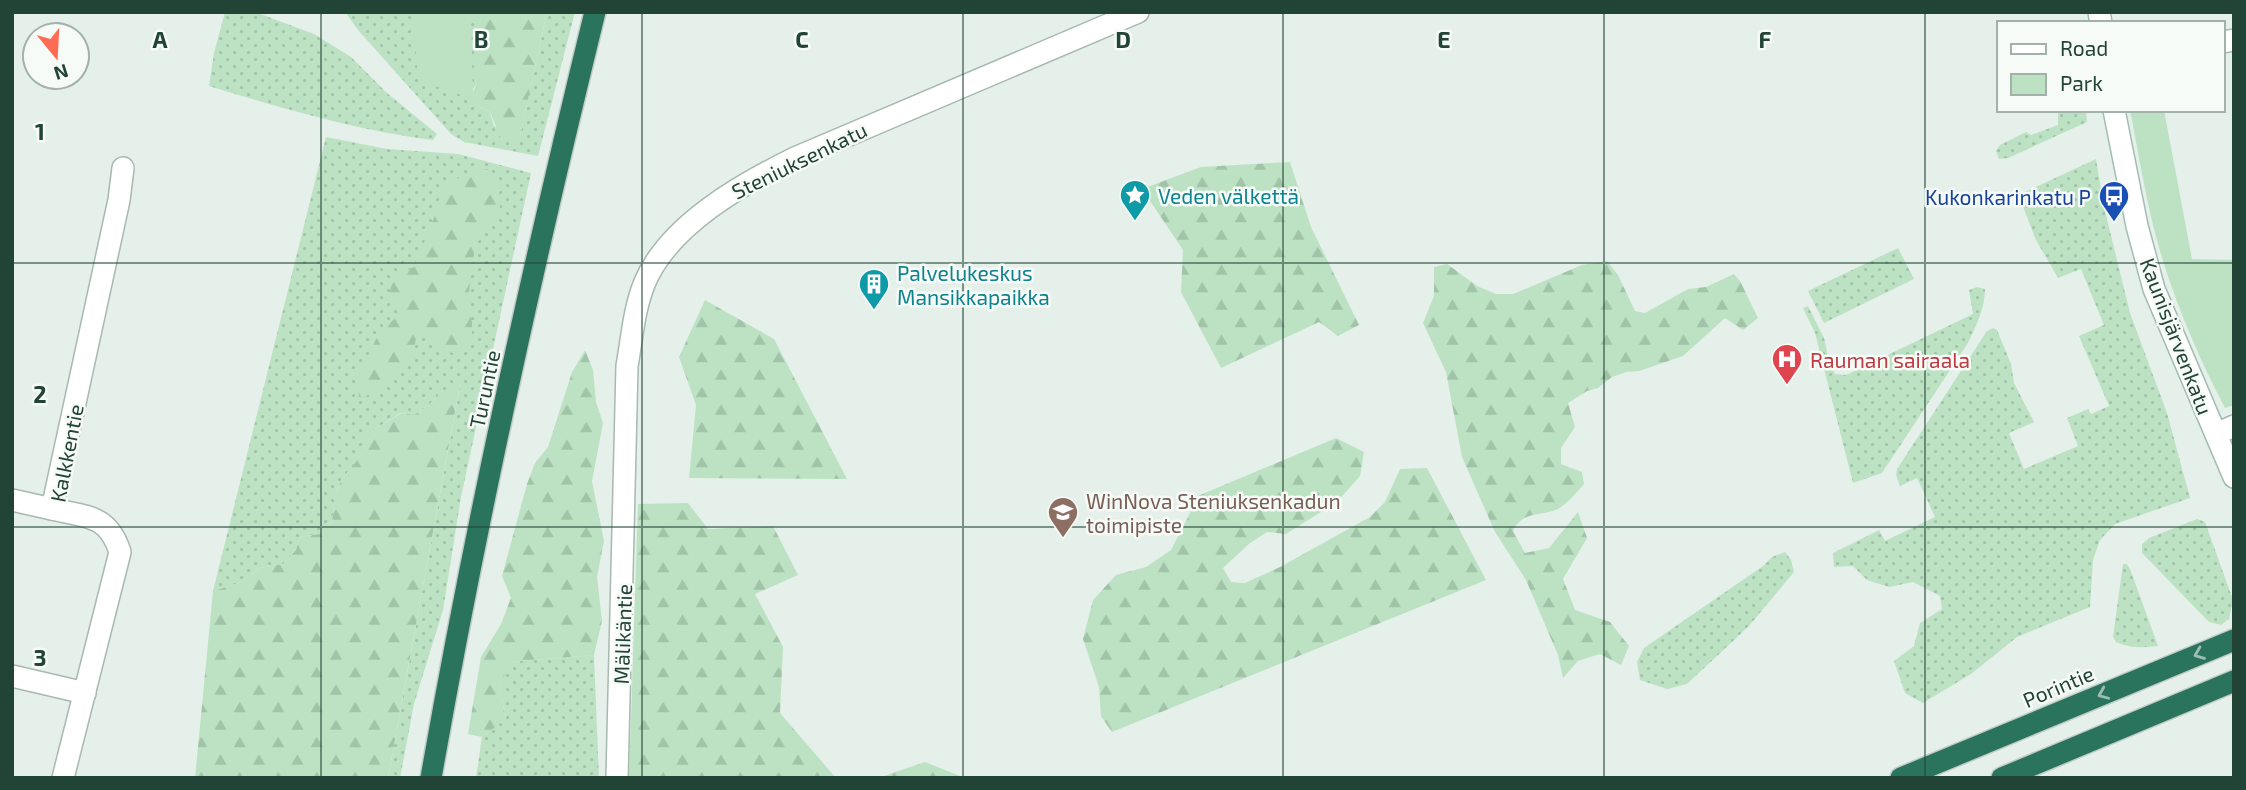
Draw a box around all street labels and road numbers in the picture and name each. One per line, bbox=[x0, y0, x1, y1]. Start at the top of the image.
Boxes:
street label: Steniuksenkatu bbox=[727, 116, 871, 204]
street label: Kaunisjärvenkatu bbox=[2135, 254, 2218, 418]
street label: Turuntie bbox=[464, 348, 504, 430]
street label: Kalkkentie bbox=[44, 402, 88, 504]
street label: Mälikäntie bbox=[608, 583, 636, 685]
street label: Porintie bbox=[2019, 660, 2097, 712]

